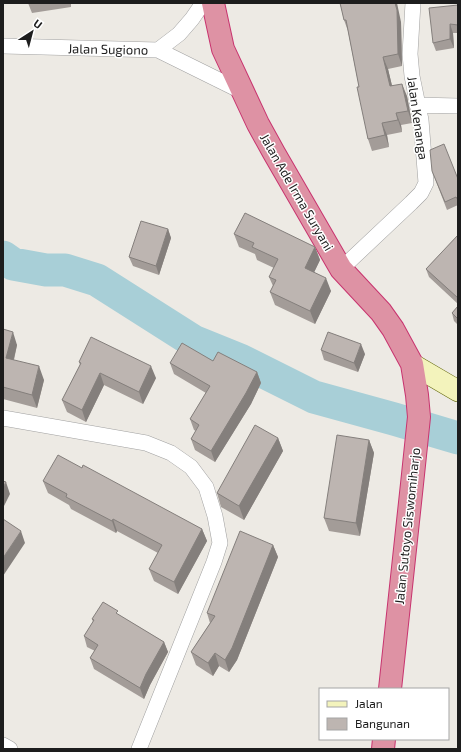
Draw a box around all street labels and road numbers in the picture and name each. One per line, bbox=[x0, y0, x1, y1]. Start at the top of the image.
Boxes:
street label: Jalan Sugiono bbox=[68, 40, 148, 58]
street label: Jalan Kenanga bbox=[404, 75, 432, 161]
street label: Jalan Ade Irma Suryani bbox=[257, 130, 337, 254]
street label: Jalan Sutoyo Siswomiharjo bbox=[391, 447, 423, 605]

